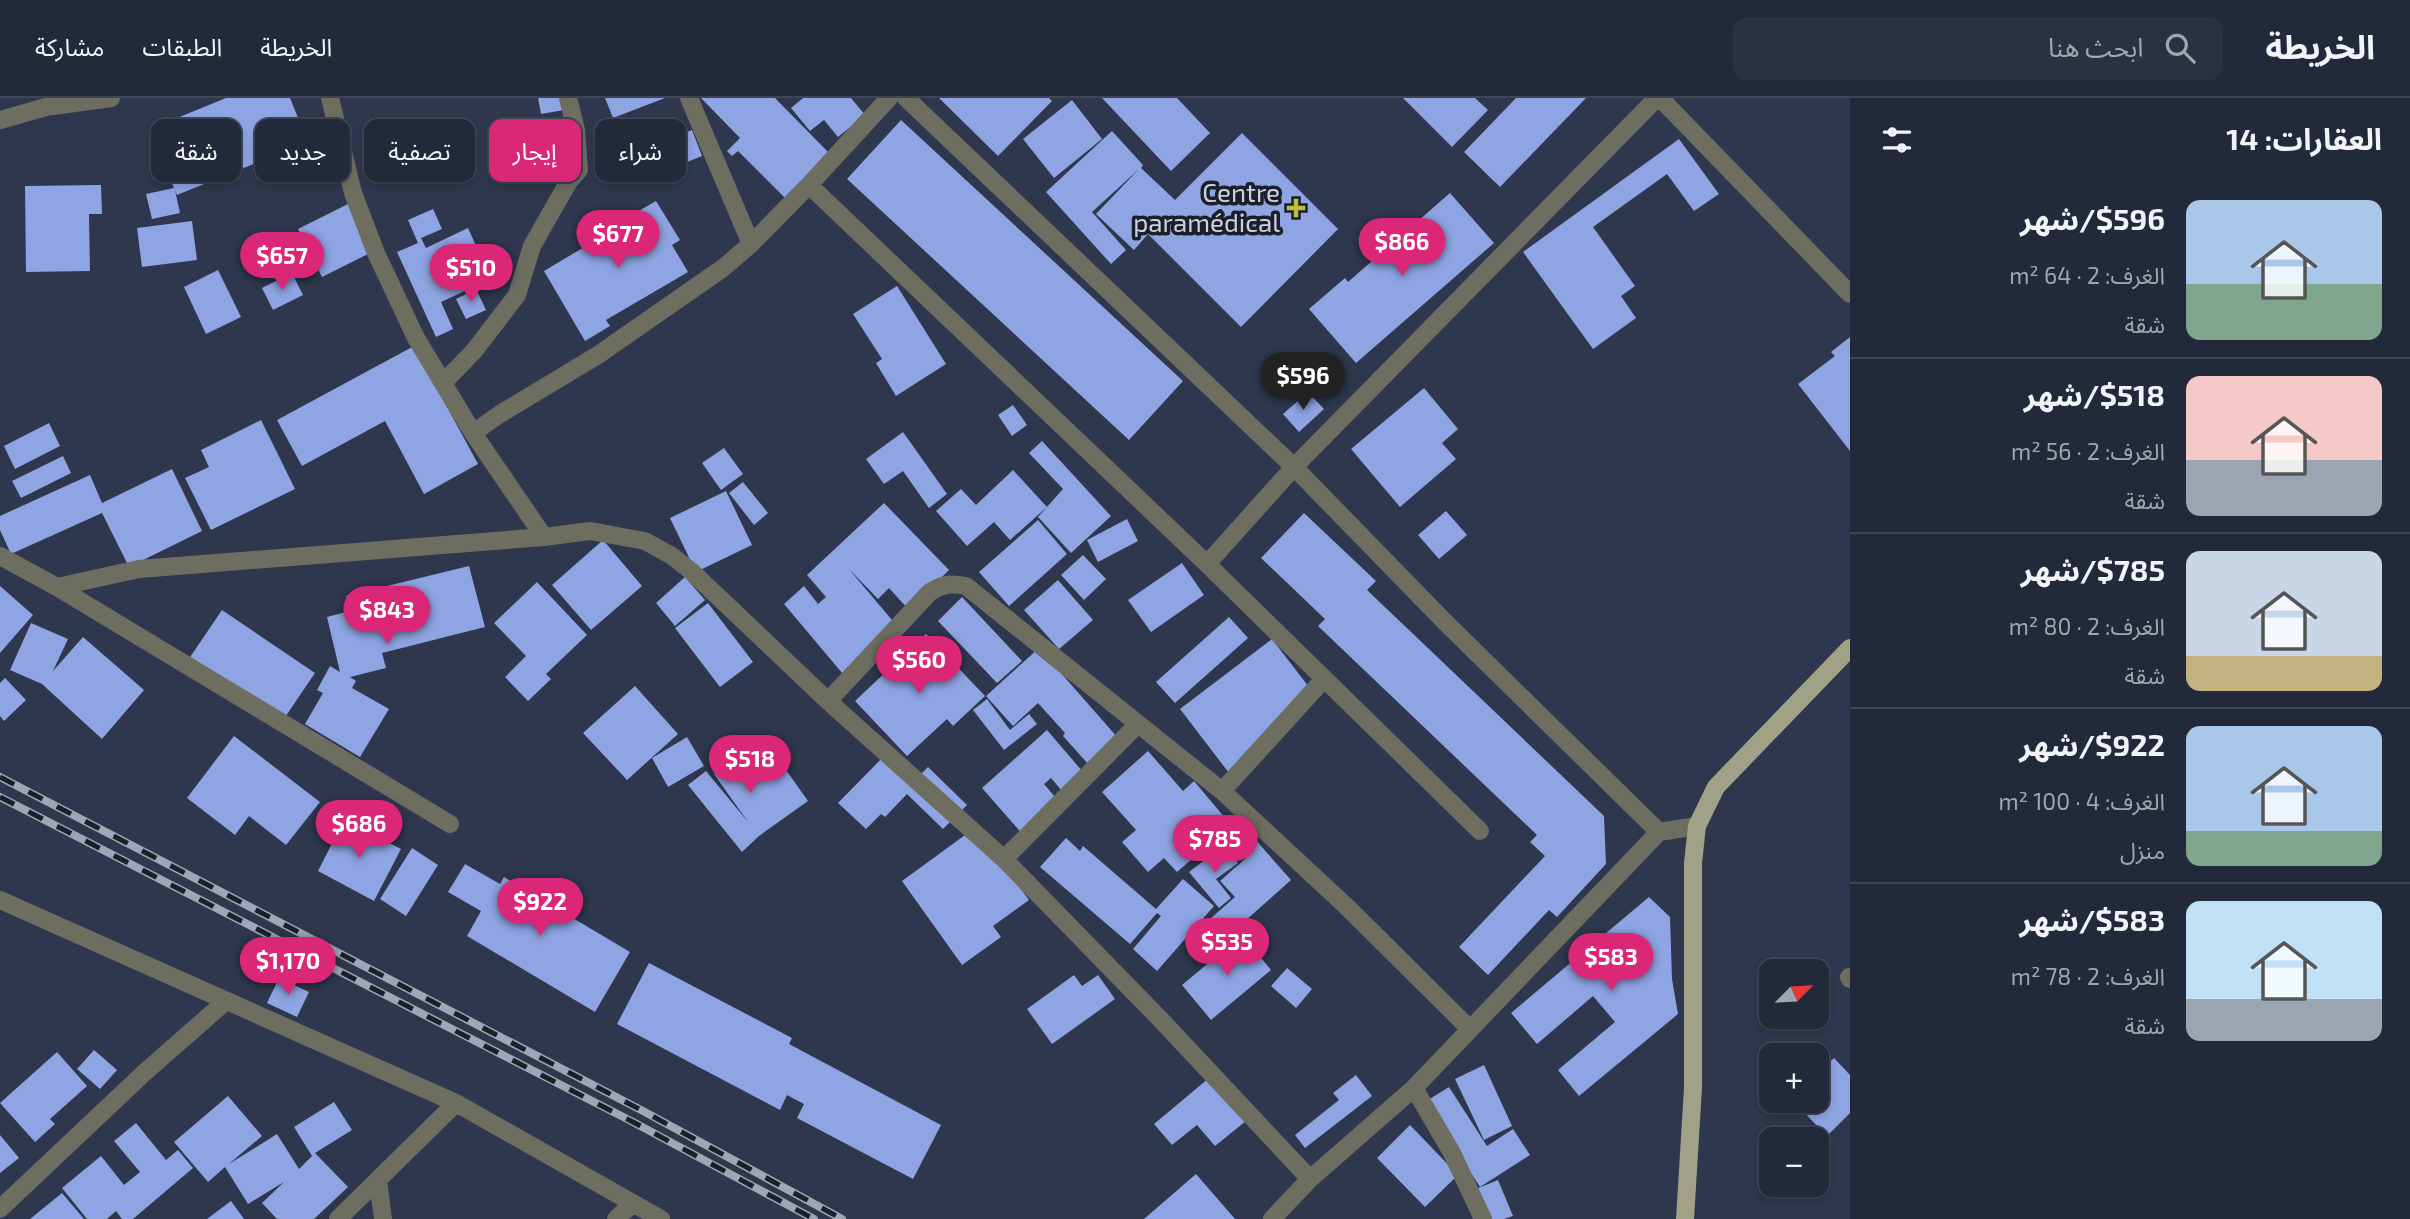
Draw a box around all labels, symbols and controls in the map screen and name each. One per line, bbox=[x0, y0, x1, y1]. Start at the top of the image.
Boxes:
search box bbox=[1733, 17, 2223, 80]
text: الخريطة bbox=[2265, 26, 2375, 66]
icon: search bbox=[2161, 29, 2199, 67]
text: ابحث هنا bbox=[2048, 31, 2143, 62]
text: مشاركة bbox=[35, 32, 104, 61]
text: الطبقات bbox=[142, 32, 222, 61]
text: الخريطة bbox=[260, 32, 332, 61]
chip: شقة bbox=[151, 119, 241, 182]
chip: جديد bbox=[255, 119, 350, 182]
chip: تصفية bbox=[364, 119, 475, 182]
chip: إيجار bbox=[489, 119, 581, 182]
chip: شراء bbox=[595, 119, 686, 182]
text: العقارات: 14 bbox=[2226, 120, 2382, 156]
icon: filters bbox=[1878, 121, 1916, 159]
place label: Centre paramédical bbox=[1133, 176, 1280, 237]
marker: Centre paramédical bbox=[1286, 198, 1306, 218]
text: $596/شهر bbox=[2020, 200, 2165, 236]
pin: $677 bbox=[577, 211, 659, 270]
pin: $866 bbox=[1361, 218, 1443, 278]
text: $677 bbox=[592, 219, 644, 247]
text: $866 bbox=[1375, 227, 1429, 255]
icon: home bbox=[2242, 228, 2326, 312]
pin: $657 bbox=[241, 232, 323, 292]
text: $657 bbox=[256, 241, 308, 269]
pin: $510 bbox=[430, 244, 512, 304]
text: $510 bbox=[446, 253, 496, 281]
text: الغرف: 2 · 64 m² bbox=[2009, 261, 2165, 289]
text: شقة bbox=[2124, 310, 2165, 338]
pin: $596 bbox=[1262, 352, 1344, 412]
text: $596 bbox=[1276, 361, 1330, 389]
text: $518/شهر bbox=[2024, 376, 2165, 412]
icon: home bbox=[2242, 404, 2326, 488]
text: الغرف: 2 · 56 m² bbox=[2011, 437, 2165, 465]
text: شقة bbox=[2124, 486, 2165, 514]
text: $785/شهر bbox=[2021, 551, 2165, 587]
icon: home bbox=[2242, 579, 2326, 663]
pin: $843 bbox=[346, 587, 428, 646]
text: $843 bbox=[359, 595, 415, 623]
text: الغرف: 2 · 80 m² bbox=[2009, 612, 2165, 640]
pin: $560 bbox=[878, 636, 960, 696]
text: $560 bbox=[892, 645, 946, 673]
text: شقة bbox=[2124, 661, 2165, 689]
text: $922/شهر bbox=[2019, 726, 2165, 762]
pin: $518 bbox=[709, 736, 791, 795]
text: $518 bbox=[725, 744, 775, 772]
icon: home bbox=[2242, 754, 2326, 838]
text: الغرف: 4 · 100 m² bbox=[1998, 787, 2165, 815]
pin: $686 bbox=[318, 800, 400, 860]
text: $686 bbox=[332, 809, 386, 837]
pin: $785 bbox=[1174, 816, 1256, 875]
text: $785 bbox=[1189, 824, 1241, 852]
text: منزل bbox=[2120, 836, 2165, 864]
pin: $922 bbox=[499, 878, 581, 938]
text: $922 bbox=[513, 887, 567, 915]
text: $583/شهر bbox=[2020, 901, 2165, 937]
pin: $535 bbox=[1186, 918, 1268, 978]
text: $535 bbox=[1201, 927, 1253, 955]
icon: home bbox=[2242, 929, 2326, 1013]
pin: $583 bbox=[1570, 934, 1652, 993]
pin: $1,170 bbox=[231, 937, 345, 997]
text: $583 bbox=[1584, 942, 1638, 970]
text: $1,170 bbox=[256, 946, 320, 974]
north arrow bbox=[1759, 959, 1829, 1029]
map controls bbox=[1759, 959, 1829, 1197]
text: الغرف: 2 · 78 m² bbox=[2011, 962, 2165, 990]
text: شقة bbox=[2124, 1011, 2165, 1039]
button: + bbox=[1759, 1043, 1829, 1113]
button: − bbox=[1759, 1127, 1829, 1197]

